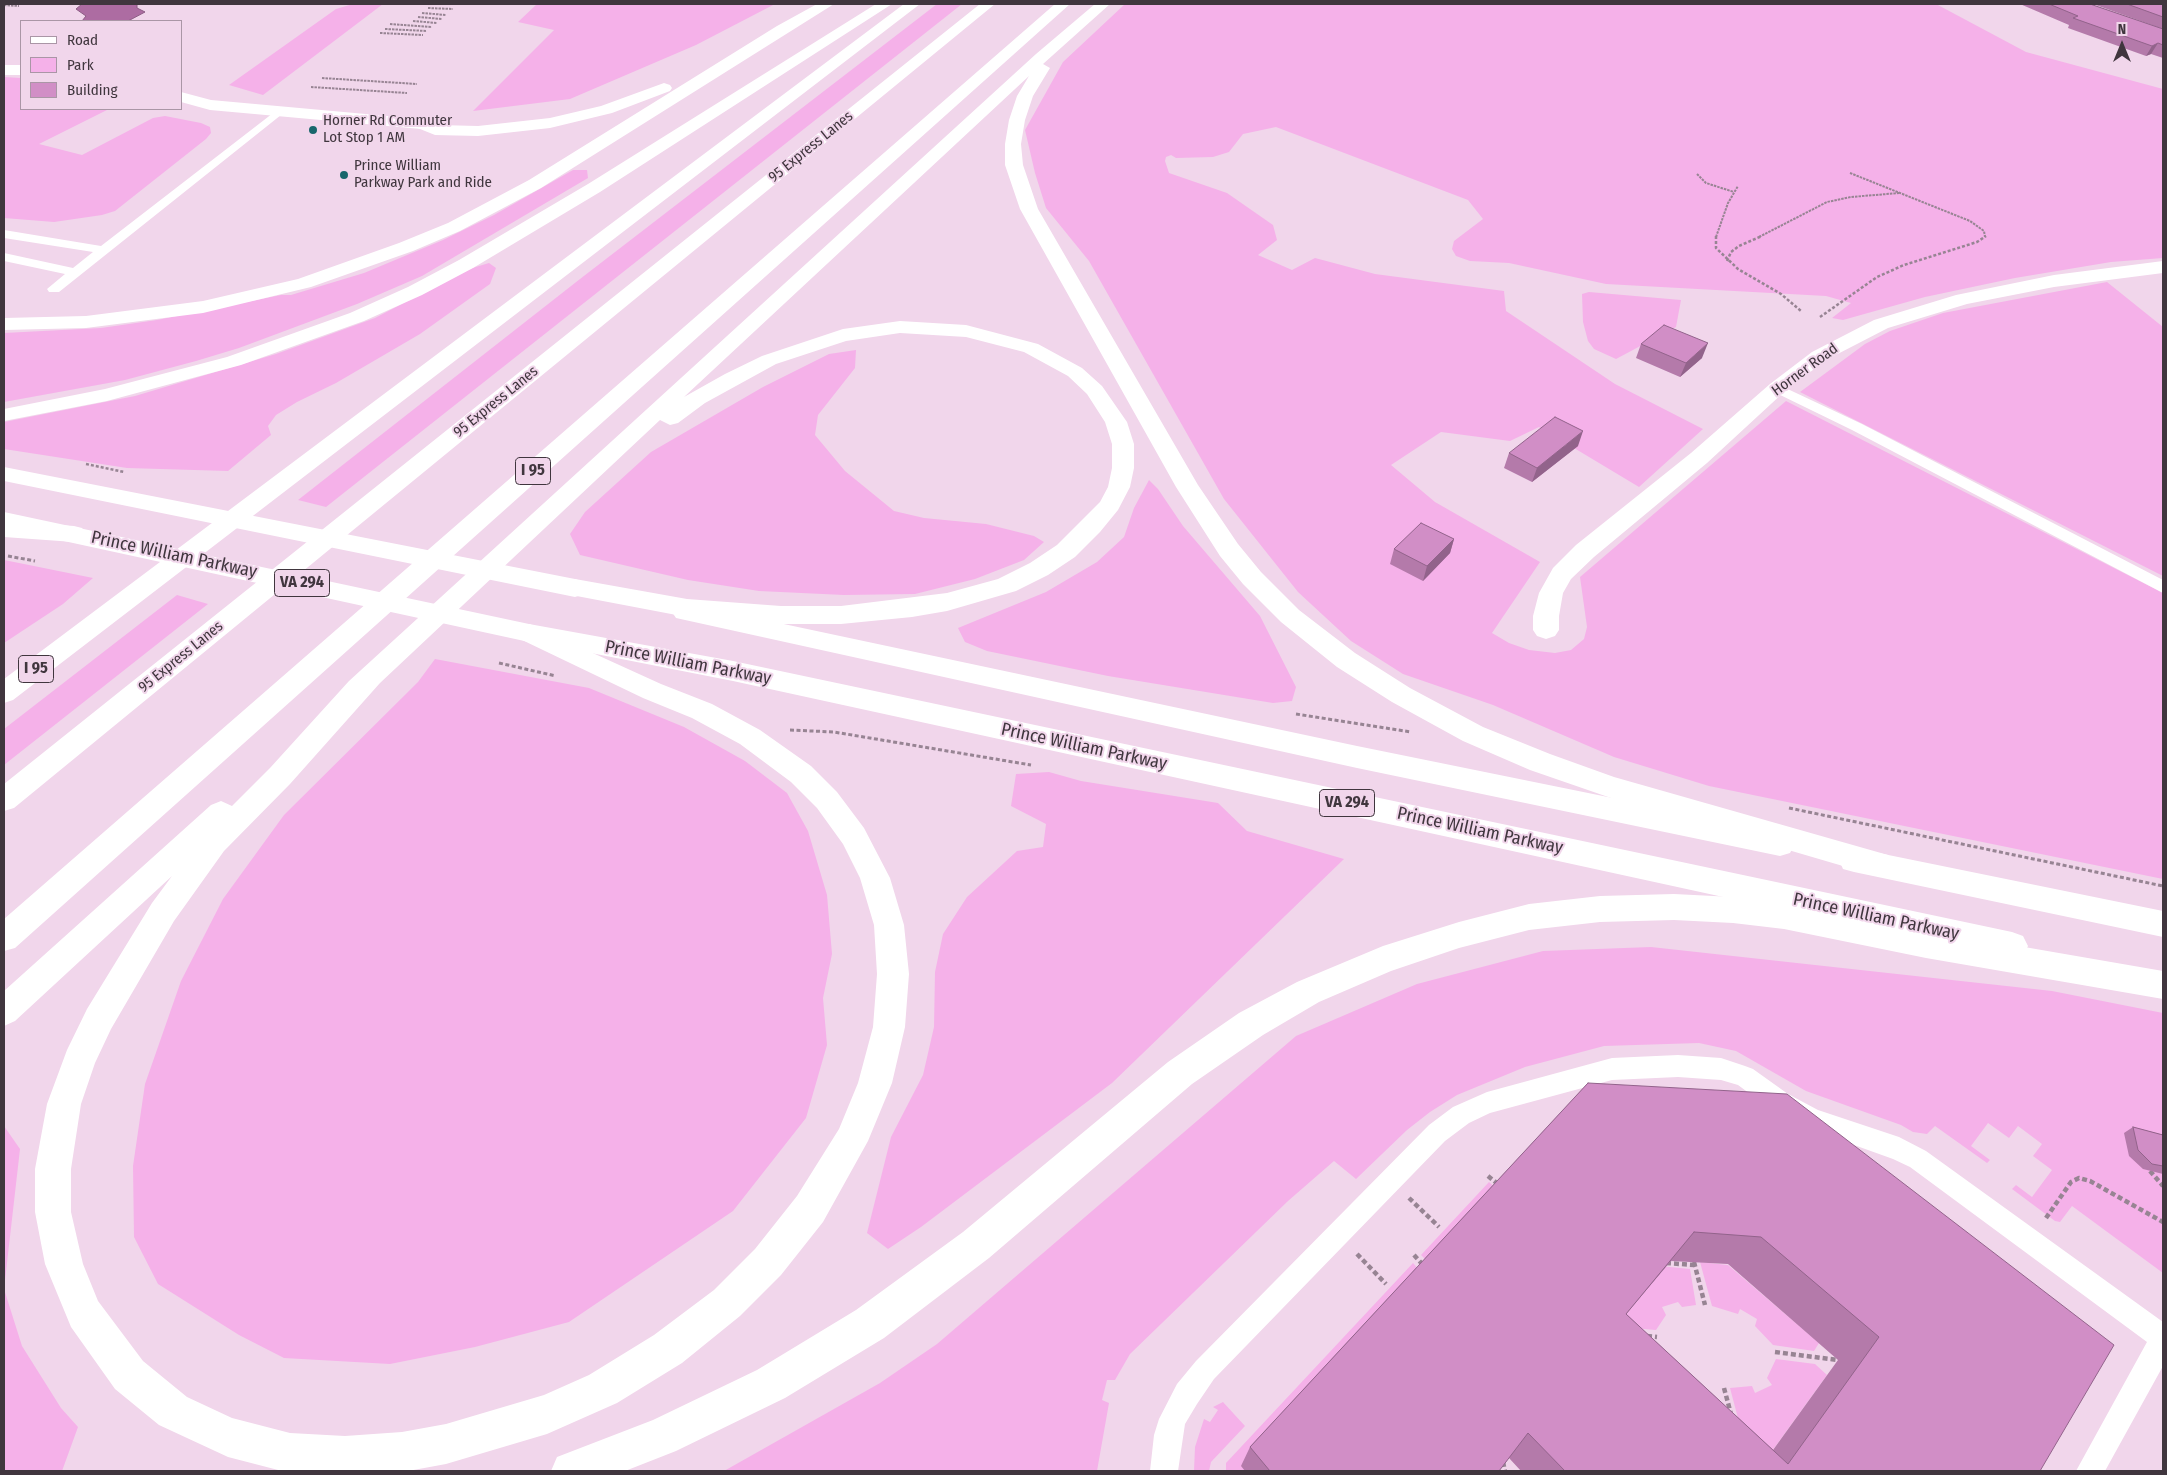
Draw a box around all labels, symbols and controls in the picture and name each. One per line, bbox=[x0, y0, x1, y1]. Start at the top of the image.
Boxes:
legend bbox=[20, 20, 182, 110]
north arrow bbox=[2097, 20, 2147, 70]
text: N bbox=[2118, 21, 2126, 38]
text: Road bbox=[67, 31, 98, 49]
text: Park bbox=[67, 56, 94, 74]
text: Building bbox=[67, 81, 118, 99]
street label: 95 Express Lanes bbox=[765, 107, 857, 187]
place label: Horner Rd Commuter Lot Stop 1 AM bbox=[323, 112, 452, 147]
marker: Horner Rd Commuter Lot Stop 1 AM bbox=[307, 124, 319, 136]
place label: Prince William Parkway Park and Ride bbox=[354, 157, 492, 192]
marker: Prince William Parkway Park and Ride bbox=[338, 169, 350, 181]
street label: Horner Road bbox=[1768, 340, 1842, 400]
street label: 95 Express Lanes bbox=[450, 362, 542, 442]
road number: I 95 bbox=[516, 458, 550, 484]
street label: Prince William Parkway bbox=[89, 527, 259, 583]
road number: VA 294 bbox=[274, 570, 330, 596]
street label: 95 Express Lanes bbox=[135, 617, 227, 697]
street label: Prince William Parkway bbox=[603, 636, 773, 690]
road number: I 95 bbox=[18, 656, 54, 682]
street label: Prince William Parkway bbox=[999, 719, 1169, 775]
road number: VA 294 bbox=[1320, 790, 1374, 816]
street label: Prince William Parkway bbox=[1395, 803, 1565, 859]
street label: Prince William Parkway bbox=[1791, 889, 1961, 945]

